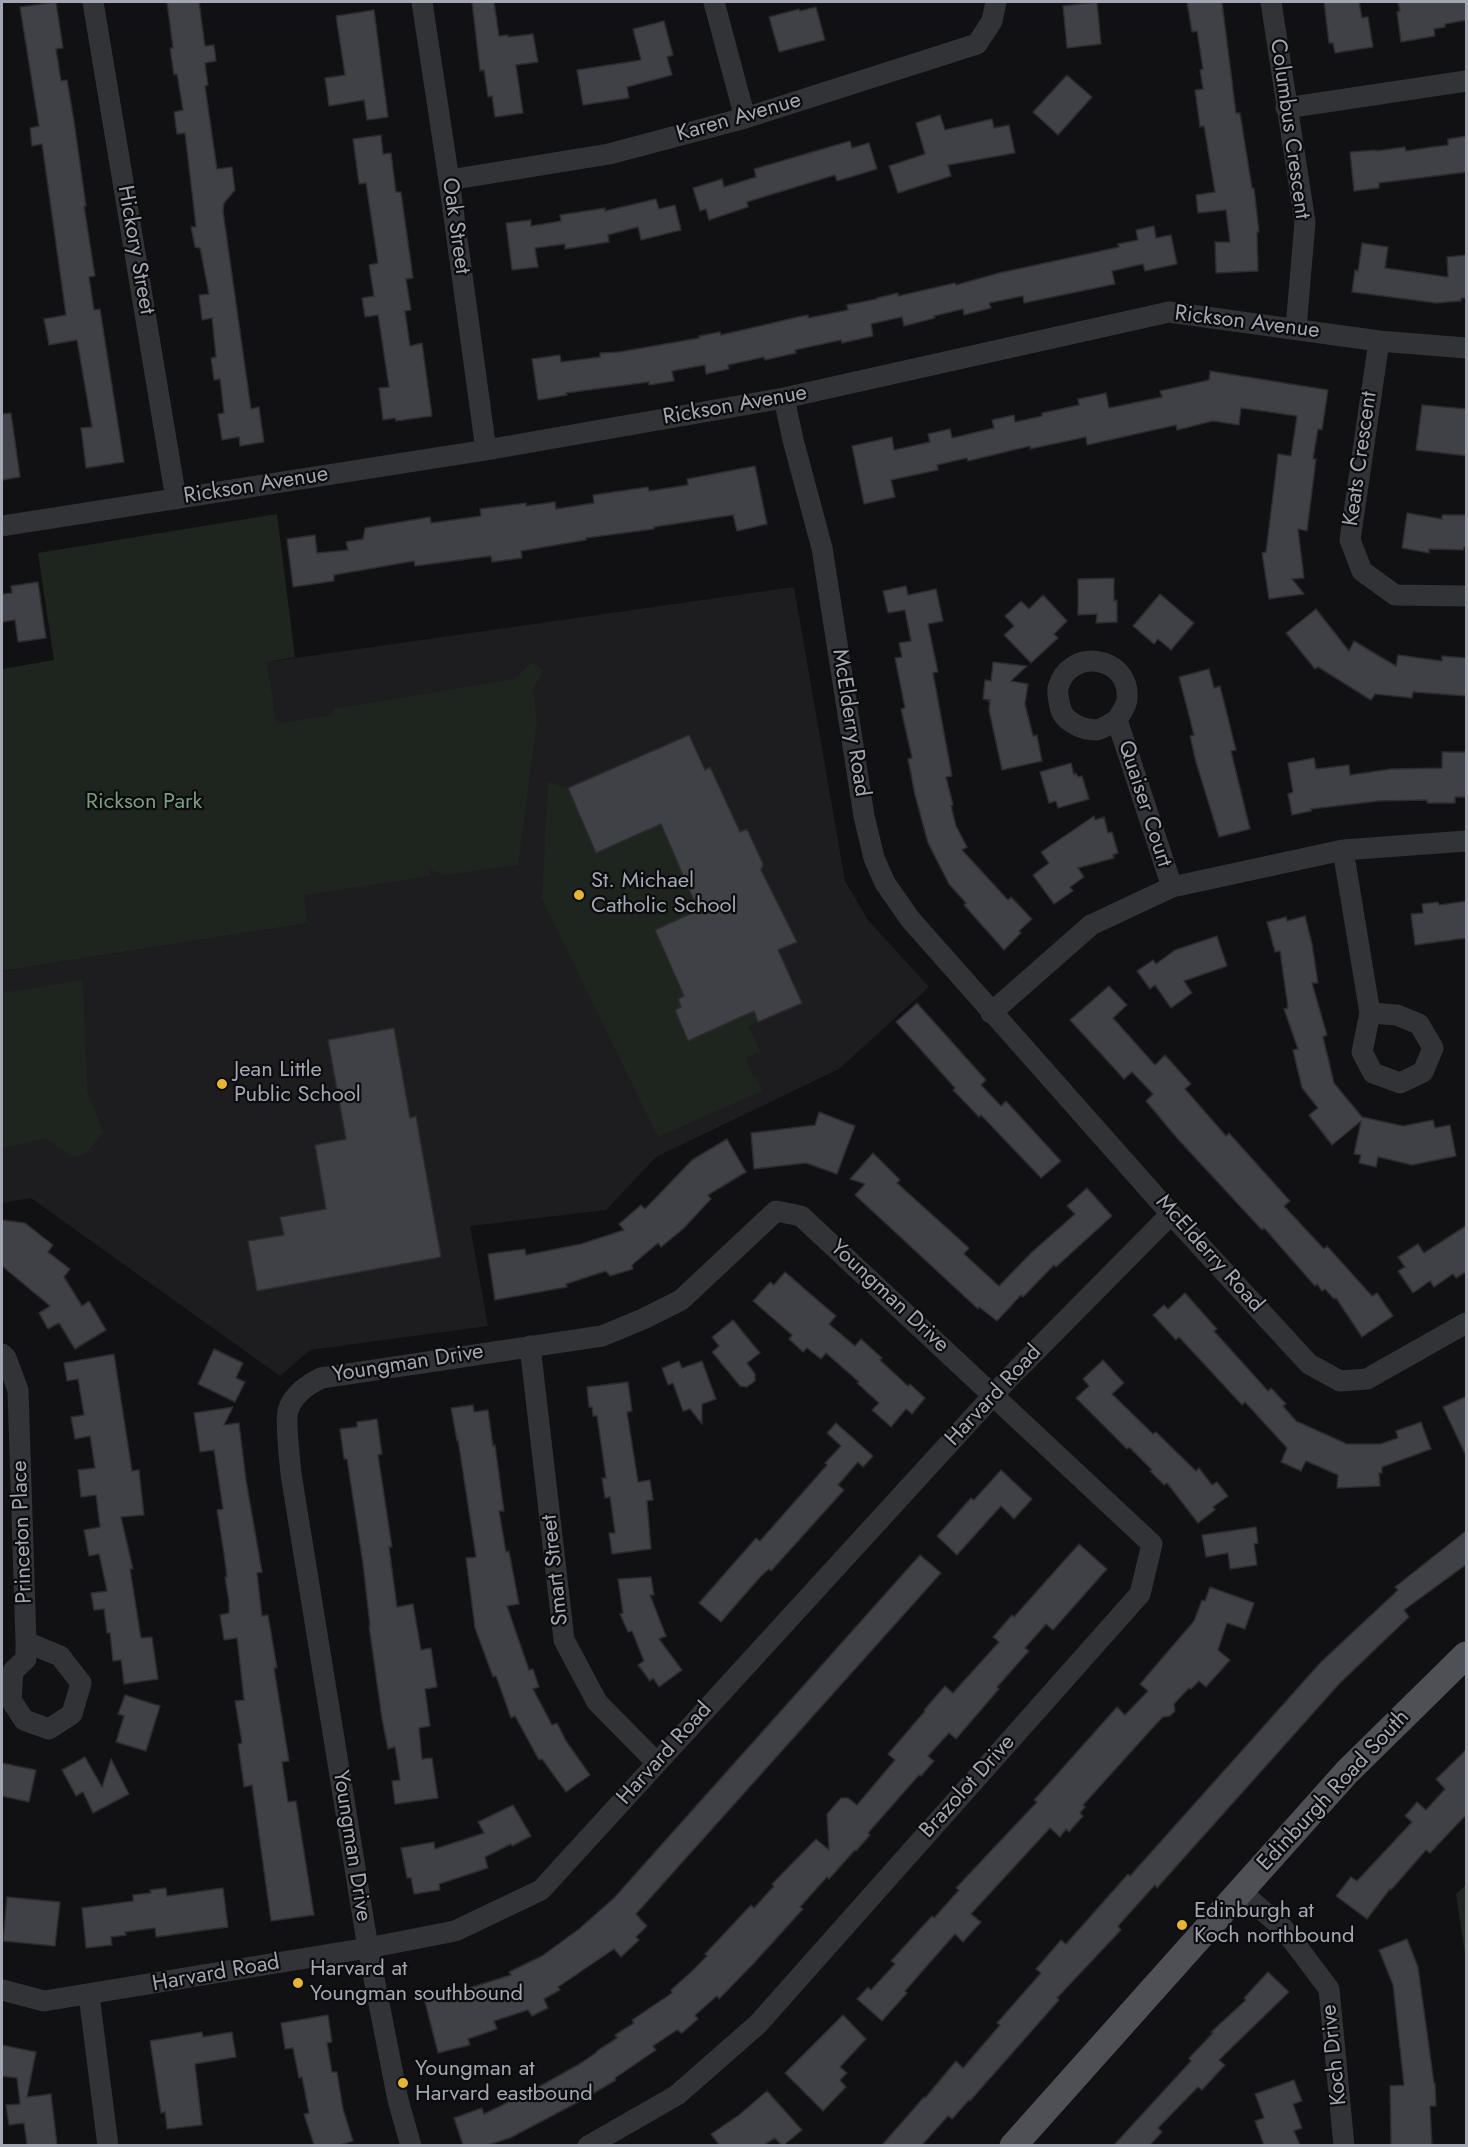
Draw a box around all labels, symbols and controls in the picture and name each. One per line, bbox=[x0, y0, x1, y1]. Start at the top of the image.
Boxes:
street label: Columbus Crescent bbox=[1263, 37, 1315, 221]
street label: Karen Avenue bbox=[674, 88, 804, 148]
street label: Oak Street bbox=[435, 176, 475, 276]
street label: Hickory Street bbox=[111, 184, 159, 316]
street label: Rickson Avenue bbox=[1173, 301, 1321, 345]
street label: Rickson Avenue bbox=[661, 380, 809, 432]
street label: Keats Crescent bbox=[1338, 390, 1384, 528]
street label: Rickson Avenue bbox=[182, 462, 330, 510]
street label: McElderry Road bbox=[825, 647, 875, 799]
street label: Quaiser Court bbox=[1111, 738, 1177, 870]
park label: Rickson Park bbox=[86, 790, 202, 816]
place label: St. Michael Catholic School bbox=[591, 869, 737, 920]
marker: St. Michael Catholic School bbox=[572, 888, 586, 902]
place label: Jean Little Public School bbox=[234, 1058, 361, 1110]
marker: Jean Little Public School bbox=[215, 1077, 229, 1091]
street label: McElderry Road bbox=[1149, 1190, 1269, 1318]
street label: Youngman Drive bbox=[824, 1235, 954, 1359]
street label: Youngman Drive bbox=[331, 1339, 485, 1389]
street label: Harvard Road bbox=[940, 1340, 1048, 1452]
street label: Princeton Place bbox=[7, 1460, 39, 1604]
street label: Smart Street bbox=[537, 1513, 575, 1627]
street label: Harvard Road bbox=[612, 1697, 718, 1811]
street label: Edinburgh Road South bbox=[1253, 1705, 1415, 1877]
street label: Brazolot Drive bbox=[915, 1730, 1021, 1844]
street label: Youngman Drive bbox=[326, 1769, 376, 1923]
place label: Edinburgh at Koch northbound bbox=[1194, 1899, 1355, 1951]
marker: Edinburgh at Koch northbound bbox=[1175, 1918, 1189, 1932]
street label: Harvard Road bbox=[150, 1950, 282, 1998]
place label: Harvard at Youngman southbound bbox=[310, 1957, 523, 2008]
marker: Harvard at Youngman southbound bbox=[291, 1976, 305, 1990]
street label: Koch Drive bbox=[1317, 2003, 1353, 2107]
place label: Youngman at Harvard eastbound bbox=[415, 2057, 593, 2108]
marker: Youngman at Harvard eastbound bbox=[396, 2076, 410, 2090]

